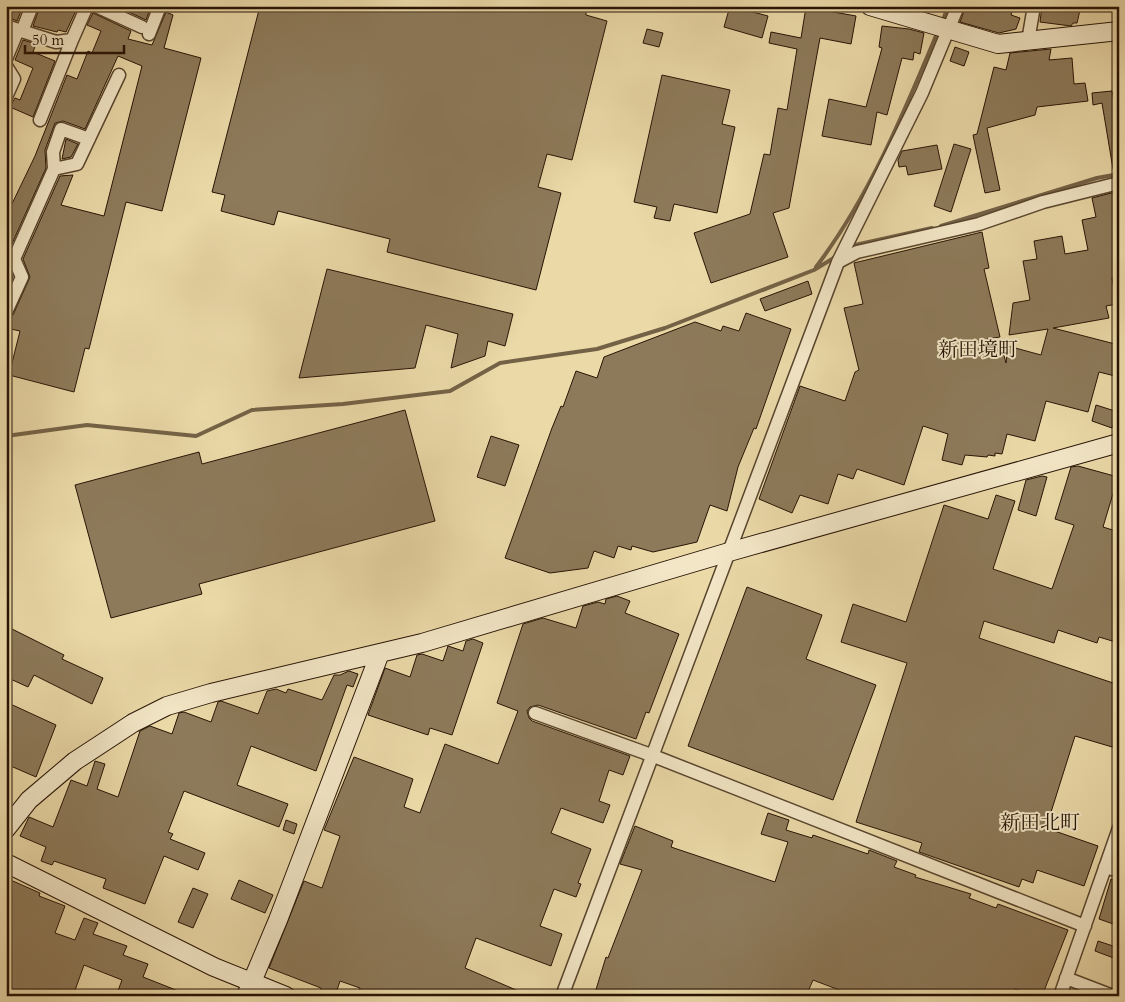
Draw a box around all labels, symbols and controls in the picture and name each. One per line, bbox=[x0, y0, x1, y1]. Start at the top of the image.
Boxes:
scale bar bbox=[25, 22, 124, 54]
text: 50 m bbox=[32, 30, 64, 50]
district label: 新田境町 bbox=[938, 336, 1018, 363]
district label: 新田北町 bbox=[1000, 809, 1080, 836]

